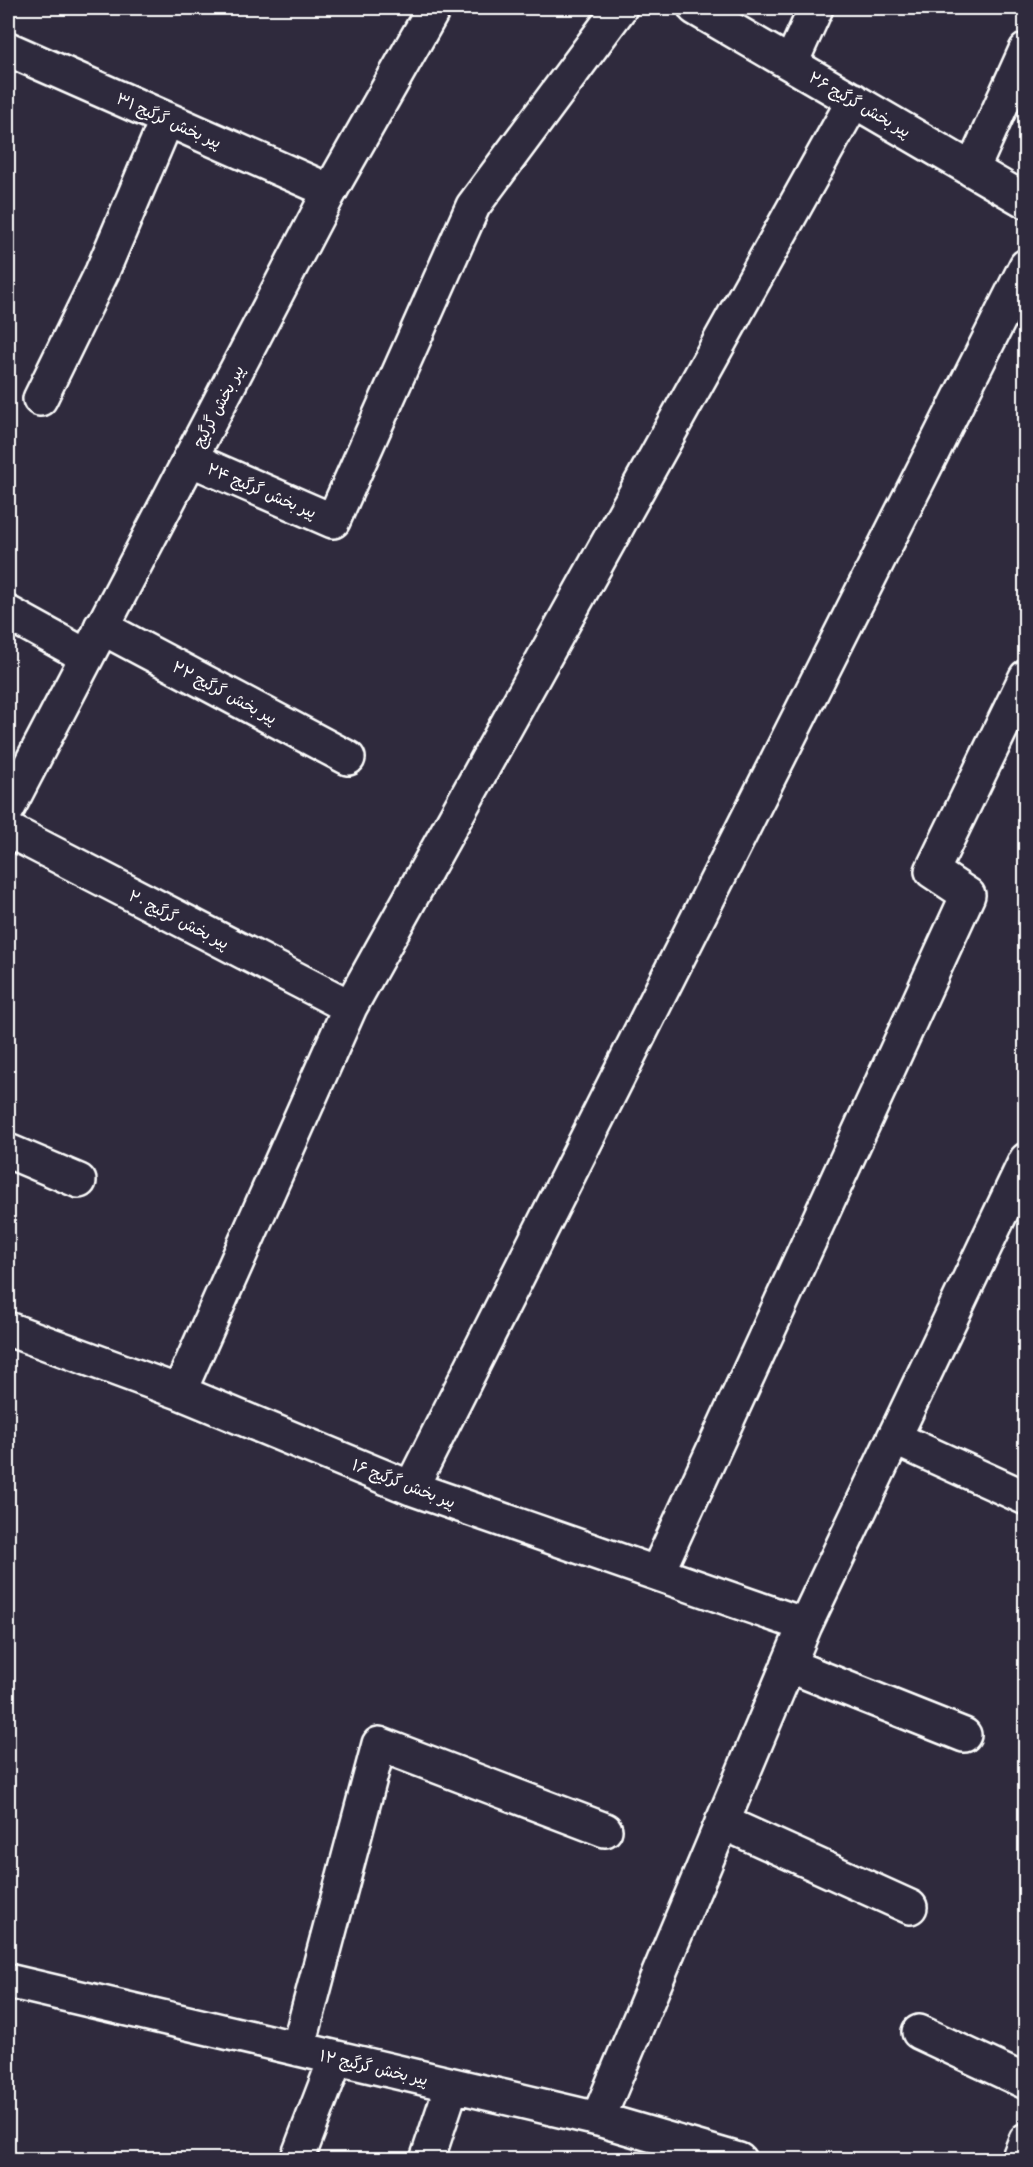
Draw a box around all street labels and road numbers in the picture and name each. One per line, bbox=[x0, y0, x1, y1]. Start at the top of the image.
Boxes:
street label: پیر بخش گرگیج ۲۶ bbox=[804, 68, 914, 144]
street label: پیر بخش گرگیج ۳۱ bbox=[112, 89, 224, 155]
street label: پیر بخش گرگیج bbox=[189, 362, 251, 452]
street label: پیر بخش گرگیج ۲۴ bbox=[203, 459, 319, 525]
street label: پیر بخش گرگیج ۲۲ bbox=[168, 657, 280, 731]
street label: پیر بخش گرگیج ۲۰ bbox=[124, 886, 232, 956]
street label: پیر بخش گرگیج ۱۶ bbox=[348, 1455, 458, 1515]
street label: پیر بخش گرگیج ۱۲ bbox=[317, 2046, 430, 2092]

